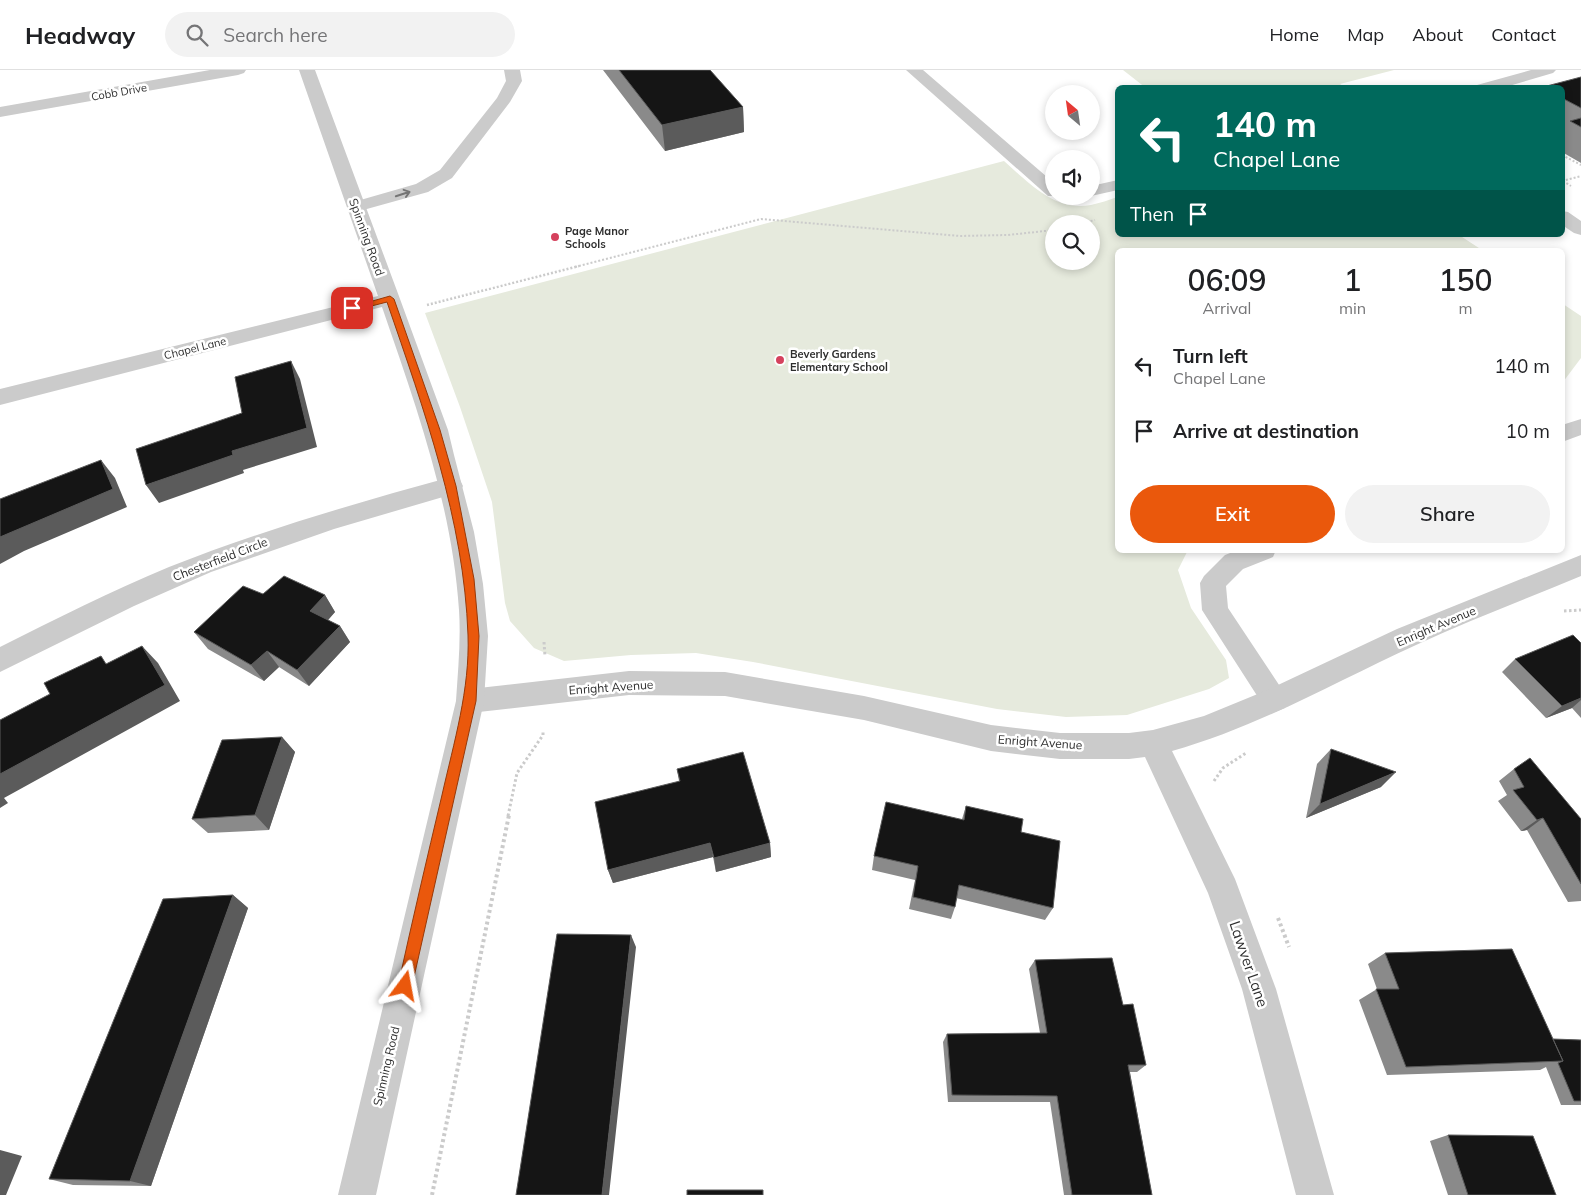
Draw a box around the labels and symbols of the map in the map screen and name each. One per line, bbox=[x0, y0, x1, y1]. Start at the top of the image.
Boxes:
street label: Cobb Drive bbox=[90, 80, 148, 104]
north arrow bbox=[1045, 85, 1100, 140]
one-way arrow bbox=[395, 188, 411, 198]
street label: Spinning Road bbox=[346, 196, 388, 278]
place label: Page Manor Schools bbox=[565, 224, 629, 251]
marker: Page Manor Schools bbox=[549, 231, 561, 243]
pin bbox=[331, 287, 373, 329]
street label: Chapel Lane bbox=[162, 334, 228, 362]
place label: Beverly Gardens Elementary School bbox=[790, 347, 888, 374]
marker: Beverly Gardens Elementary School bbox=[774, 354, 786, 366]
street label: Chesterfield Circle bbox=[171, 534, 269, 584]
street label: Enright Avenue bbox=[1394, 603, 1478, 649]
street label: Enright Avenue bbox=[568, 677, 654, 697]
street label: Enright Avenue bbox=[997, 732, 1083, 752]
street label: Lawver Lane bbox=[1225, 918, 1273, 1010]
position arrow bbox=[378, 959, 430, 1011]
street label: Spinning Road bbox=[370, 1025, 402, 1107]

